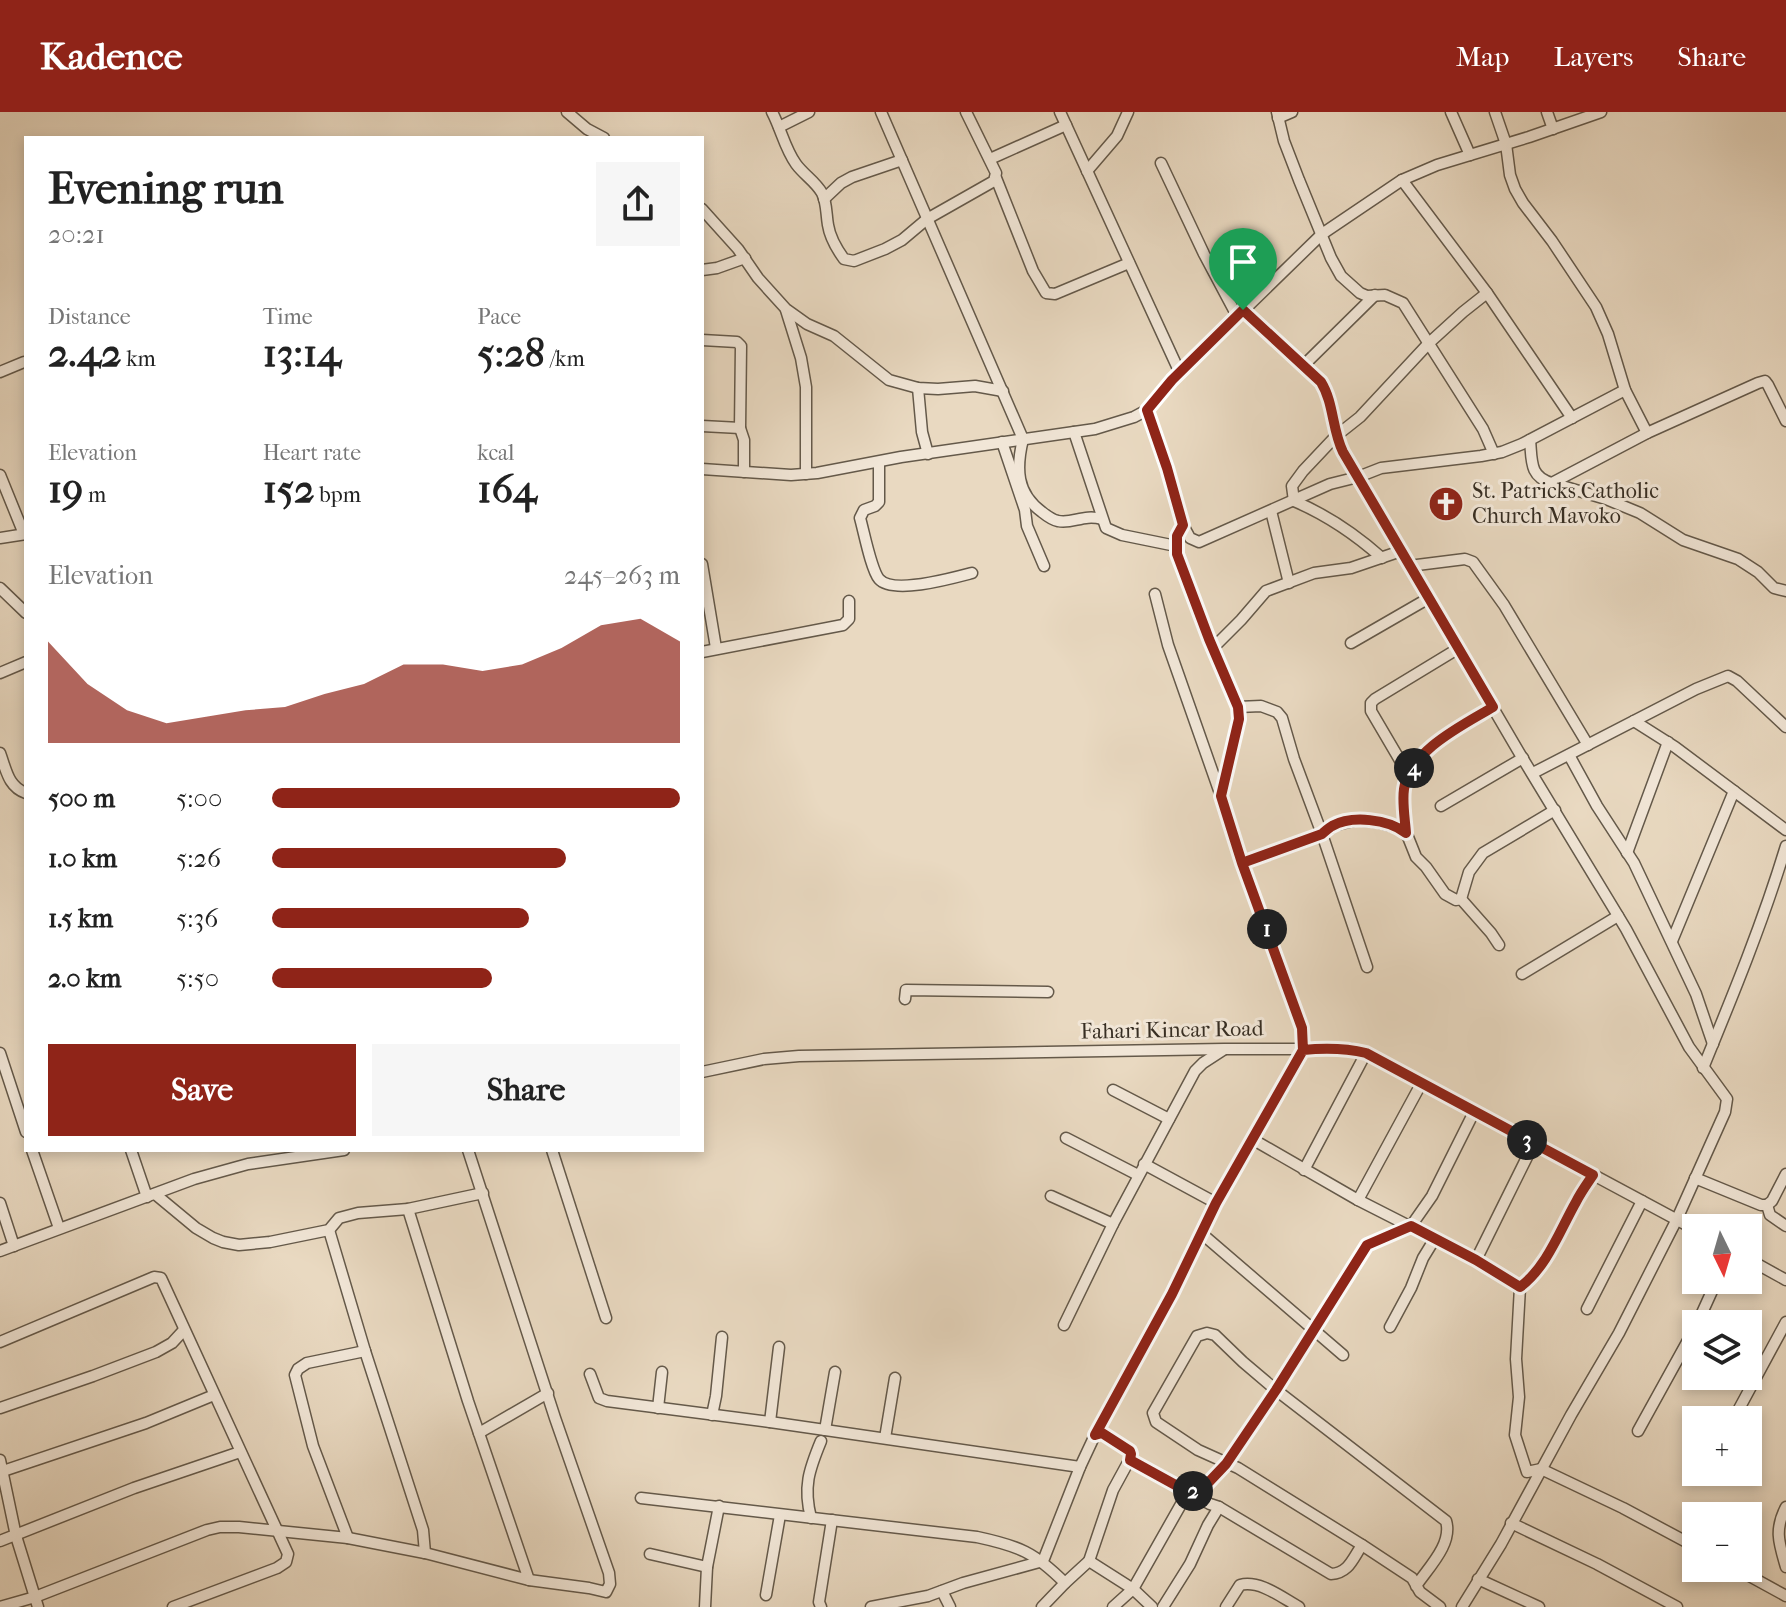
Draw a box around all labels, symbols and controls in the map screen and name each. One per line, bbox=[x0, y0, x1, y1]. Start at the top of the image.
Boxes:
text: Kadence bbox=[40, 34, 183, 79]
text: Map bbox=[1456, 40, 1509, 73]
text: Layers bbox=[1553, 40, 1633, 73]
text: Share bbox=[1677, 40, 1746, 73]
button: share bbox=[596, 162, 680, 246]
text: Evening run bbox=[48, 163, 283, 214]
text: 20:21 bbox=[48, 219, 105, 250]
pin bbox=[1209, 228, 1277, 310]
icon: arrive bbox=[1221, 240, 1265, 284]
text: Distance bbox=[48, 304, 131, 330]
text: Time bbox=[263, 304, 313, 330]
text: Pace bbox=[477, 304, 521, 330]
text: 2.42 bbox=[48, 330, 121, 376]
text: 13:14 bbox=[263, 330, 341, 376]
text: 5:28 bbox=[477, 330, 545, 376]
text: km bbox=[121, 346, 156, 372]
text: /km bbox=[545, 346, 585, 372]
text: Elevation bbox=[48, 440, 137, 466]
text: Heart rate bbox=[263, 440, 361, 466]
text: kcal bbox=[477, 440, 514, 466]
text: 19 bbox=[48, 466, 83, 512]
text: 152 bbox=[263, 466, 315, 512]
text: 164 bbox=[477, 466, 537, 512]
place label: St. Patricks Catholic Church Mavoko bbox=[1472, 478, 1659, 529]
text: m bbox=[83, 482, 106, 508]
text: bpm bbox=[315, 482, 361, 508]
church icon: St. Patricks Catholic Church Mavoko bbox=[1427, 485, 1465, 523]
text: Elevation bbox=[48, 560, 153, 591]
text: 245–263 m bbox=[564, 560, 680, 591]
pin: 4 bbox=[1394, 748, 1434, 788]
text: 4 bbox=[1408, 755, 1421, 781]
text: 500 m bbox=[48, 783, 115, 814]
text: 5:00 bbox=[176, 783, 222, 814]
text: 1.0 km bbox=[48, 843, 117, 874]
text: 5:26 bbox=[176, 843, 221, 874]
text: 1.5 km bbox=[48, 903, 113, 934]
text: 5:36 bbox=[176, 903, 218, 934]
pin: 1 bbox=[1247, 909, 1287, 949]
text: 1 bbox=[1263, 916, 1271, 942]
text: 2.0 km bbox=[48, 963, 121, 994]
text: 5:50 bbox=[176, 963, 219, 994]
street label: Fahari Kincar Road bbox=[1080, 1015, 1265, 1045]
button: Save bbox=[48, 1044, 356, 1136]
button: Share bbox=[372, 1044, 680, 1136]
pin: 3 bbox=[1507, 1120, 1547, 1160]
text: 3 bbox=[1522, 1127, 1532, 1153]
north arrow bbox=[1682, 1214, 1762, 1294]
map controls bbox=[1682, 1214, 1762, 1582]
button: layers bbox=[1682, 1310, 1762, 1390]
button: + bbox=[1682, 1406, 1762, 1486]
pin: 2 bbox=[1173, 1471, 1213, 1511]
text: 2 bbox=[1187, 1478, 1199, 1504]
button: − bbox=[1682, 1502, 1762, 1582]

